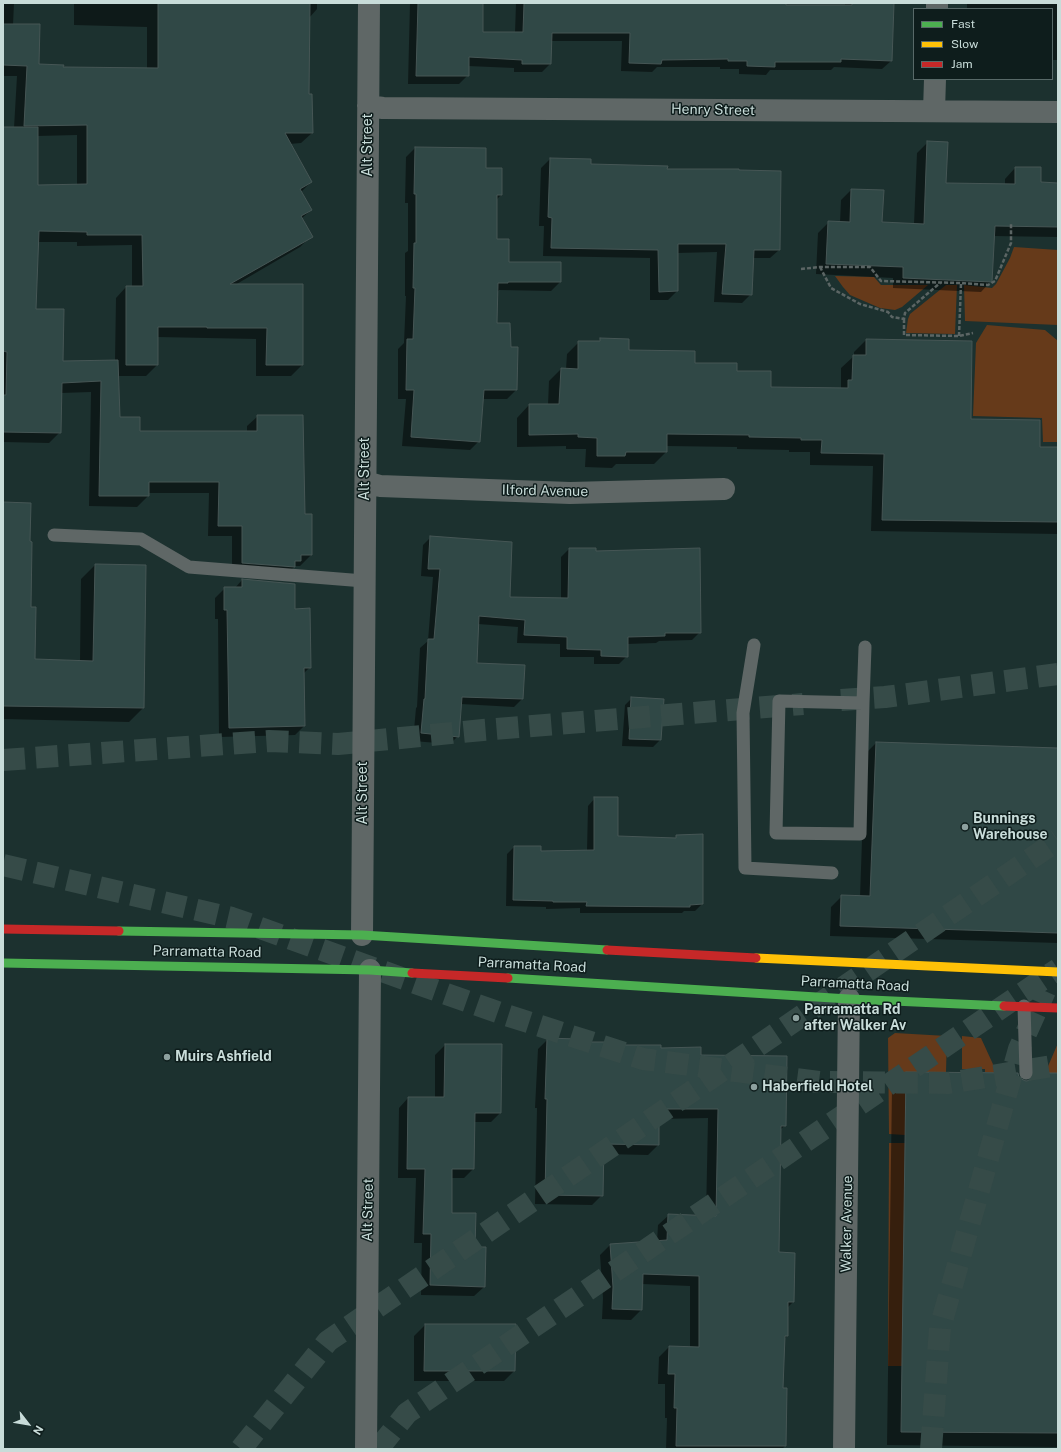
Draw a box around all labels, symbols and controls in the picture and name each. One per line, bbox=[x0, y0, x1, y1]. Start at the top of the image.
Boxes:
legend bbox=[913, 8, 1053, 80]
text: Fast bbox=[951, 17, 975, 31]
text: Slow bbox=[951, 37, 978, 51]
text: Jam bbox=[951, 57, 973, 71]
street label: Henry Street bbox=[671, 101, 755, 119]
street label: Alt Street bbox=[360, 113, 376, 177]
street label: Alt Street bbox=[357, 437, 373, 501]
street label: Ilford Avenue bbox=[502, 482, 588, 500]
street label: Alt Street bbox=[355, 761, 371, 825]
place label: Bunnings Warehouse bbox=[973, 811, 1048, 844]
marker: Bunnings Warehouse bbox=[960, 822, 970, 832]
street label: Parramatta Road bbox=[152, 943, 262, 961]
street label: Parramatta Road bbox=[477, 954, 587, 976]
street label: Parramatta Road bbox=[800, 973, 910, 995]
place label: Parramatta Rd after Walker Av bbox=[804, 1002, 906, 1034]
marker: Parramatta Rd after Walker Av bbox=[791, 1013, 801, 1023]
place label: Muirs Ashfield bbox=[175, 1049, 272, 1065]
marker: Muirs Ashfield bbox=[162, 1052, 172, 1062]
place label: Haberfield Hotel bbox=[762, 1079, 873, 1095]
marker: Haberfield Hotel bbox=[749, 1082, 759, 1092]
street label: Walker Avenue bbox=[838, 1175, 856, 1273]
street label: Alt Street bbox=[359, 1178, 377, 1242]
north arrow bbox=[8, 1404, 48, 1444]
text: N bbox=[31, 1423, 46, 1437]

